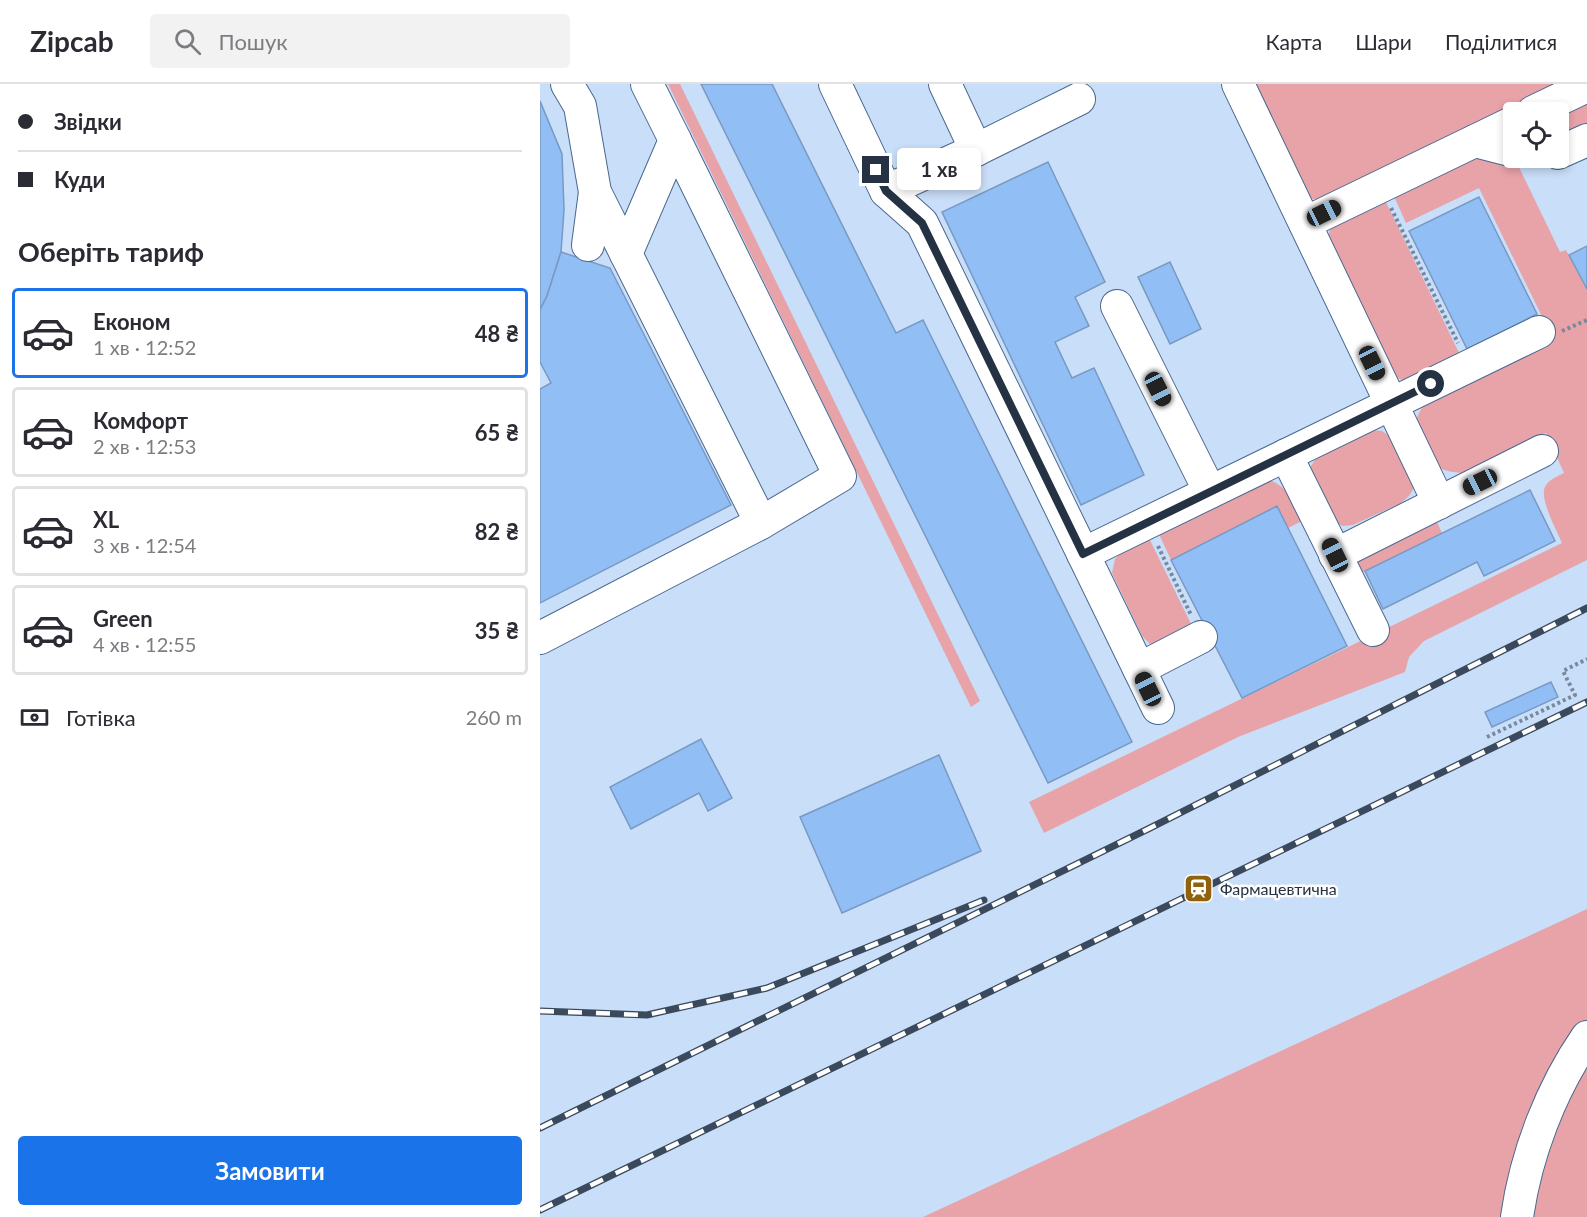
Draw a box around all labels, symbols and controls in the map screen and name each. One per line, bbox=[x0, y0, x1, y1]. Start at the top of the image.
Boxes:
search box bbox=[150, 14, 570, 68]
text: Zipcab bbox=[30, 24, 114, 58]
icon: search bbox=[171, 25, 204, 58]
text: Пошук bbox=[219, 28, 288, 55]
text: Карта bbox=[1266, 29, 1322, 54]
text: Шари bbox=[1355, 29, 1412, 54]
text: Поділитися bbox=[1445, 29, 1557, 54]
map controls bbox=[1503, 102, 1569, 168]
button: locate bbox=[1503, 102, 1569, 168]
text: Звідки bbox=[54, 108, 122, 135]
callout: 1 хв bbox=[897, 149, 981, 191]
route end bbox=[862, 156, 889, 183]
text: 1 хв bbox=[921, 157, 957, 181]
text: Куди bbox=[54, 166, 105, 193]
car bbox=[1304, 197, 1344, 229]
text: Оберіть тариф bbox=[18, 235, 204, 268]
icon: car bbox=[21, 306, 75, 360]
text: Економ bbox=[93, 308, 171, 335]
text: 48 ₴ bbox=[475, 320, 519, 347]
text: 1 хв · 12:52 bbox=[93, 335, 196, 359]
car bbox=[1356, 343, 1388, 383]
car bbox=[1142, 369, 1174, 409]
route start bbox=[1417, 370, 1444, 397]
icon: car bbox=[21, 405, 75, 459]
text: Комфорт bbox=[93, 407, 188, 434]
text: 65 ₴ bbox=[475, 419, 519, 446]
text: 2 хв · 12:53 bbox=[93, 434, 196, 458]
car bbox=[1460, 466, 1500, 498]
icon: car bbox=[21, 504, 75, 558]
text: XL bbox=[93, 506, 119, 533]
text: 82 ₴ bbox=[475, 518, 519, 545]
text: 3 хв · 12:54 bbox=[93, 533, 196, 557]
car bbox=[1319, 535, 1351, 575]
icon: car bbox=[21, 603, 75, 657]
text: Green bbox=[93, 605, 153, 632]
text: 35 ₴ bbox=[475, 617, 519, 644]
text: 4 хв · 12:55 bbox=[93, 632, 196, 656]
car bbox=[1132, 669, 1164, 709]
icon: cash bbox=[18, 701, 51, 734]
text: Готівка bbox=[66, 704, 136, 731]
text: 260 m bbox=[466, 705, 522, 729]
station icon: Фармацевтична bbox=[1183, 873, 1215, 905]
place label: Фармацевтична bbox=[1220, 879, 1337, 898]
button: Замовити bbox=[18, 1136, 522, 1205]

